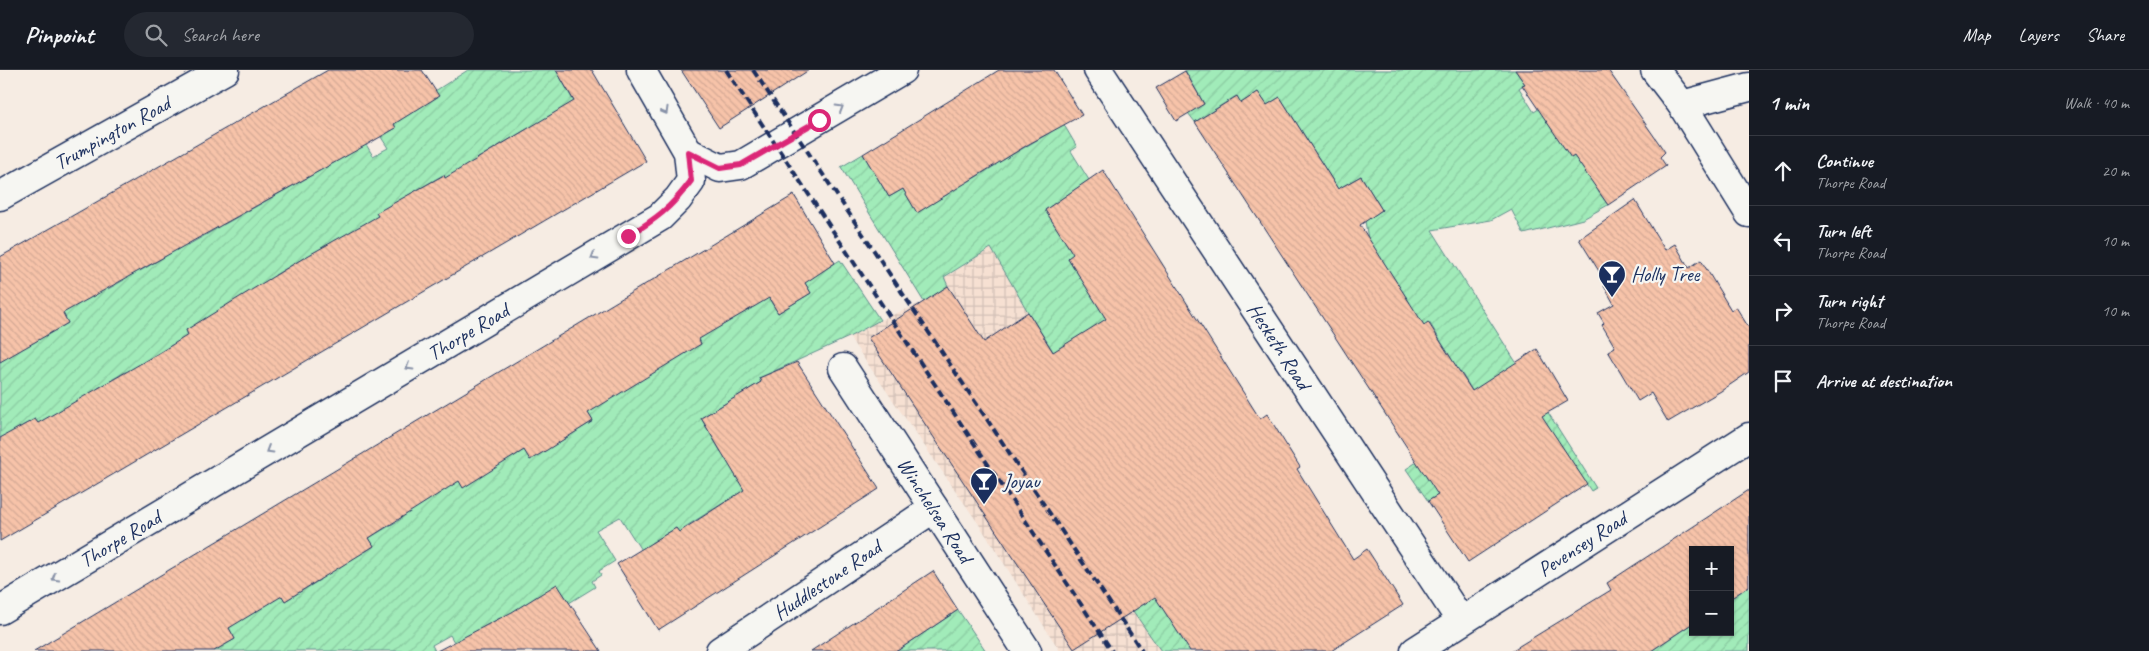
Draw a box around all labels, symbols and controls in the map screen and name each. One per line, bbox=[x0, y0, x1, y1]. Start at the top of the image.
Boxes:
search box bbox=[124, 12, 474, 57]
text: Pinpoint bbox=[25, 20, 94, 50]
icon: search bbox=[142, 21, 170, 49]
text: Search here bbox=[182, 23, 259, 47]
text: Map bbox=[1963, 24, 1991, 46]
text: Layers bbox=[2019, 24, 2058, 46]
text: Share bbox=[2086, 24, 2124, 46]
street label: Trumpington Road bbox=[49, 89, 178, 176]
text: 1 min bbox=[1769, 90, 1809, 116]
text: Walk · 40 m bbox=[2064, 93, 2129, 113]
one-way arrow bbox=[835, 104, 844, 114]
one-way arrow bbox=[659, 105, 669, 114]
route start bbox=[808, 109, 831, 132]
text: Continue bbox=[1816, 149, 1873, 173]
icon: ahead bbox=[1769, 157, 1797, 185]
text: 20 m bbox=[2102, 161, 2129, 181]
text: Thorpe Road bbox=[1816, 173, 1885, 193]
text: Turn left bbox=[1816, 219, 1871, 243]
route end bbox=[617, 225, 640, 248]
icon: left bbox=[1769, 227, 1797, 255]
text: 10 m bbox=[2102, 231, 2129, 251]
text: Thorpe Road bbox=[1816, 243, 1885, 263]
one-way arrow bbox=[590, 250, 599, 260]
bar icon: Holly Tree bbox=[1597, 259, 1627, 298]
place label: Holly Tree bbox=[1631, 261, 1701, 287]
text: Turn right bbox=[1816, 289, 1883, 313]
street label: Thorpe Road bbox=[423, 296, 517, 366]
icon: right bbox=[1769, 297, 1797, 325]
street label: Hesketh Road bbox=[1241, 298, 1319, 397]
text: 10 m bbox=[2102, 301, 2129, 321]
text: Thorpe Road bbox=[1816, 313, 1885, 333]
one-way arrow bbox=[405, 360, 414, 370]
icon: arrive bbox=[1769, 367, 1797, 395]
text: Arrive at destination bbox=[1816, 369, 1952, 393]
one-way arrow bbox=[266, 443, 275, 453]
street label: Winchelsea Road bbox=[891, 453, 981, 571]
bar icon: Joyau bbox=[969, 466, 999, 505]
place label: Joyau bbox=[1002, 468, 1041, 494]
street label: Thorpe Road bbox=[75, 503, 169, 573]
street label: Pevensey Road bbox=[1533, 504, 1634, 582]
street label: Huddlestone Road bbox=[768, 532, 889, 626]
map controls bbox=[1689, 546, 1734, 636]
button: + bbox=[1689, 546, 1734, 591]
one-way arrow bbox=[51, 571, 60, 581]
button: − bbox=[1689, 591, 1734, 636]

